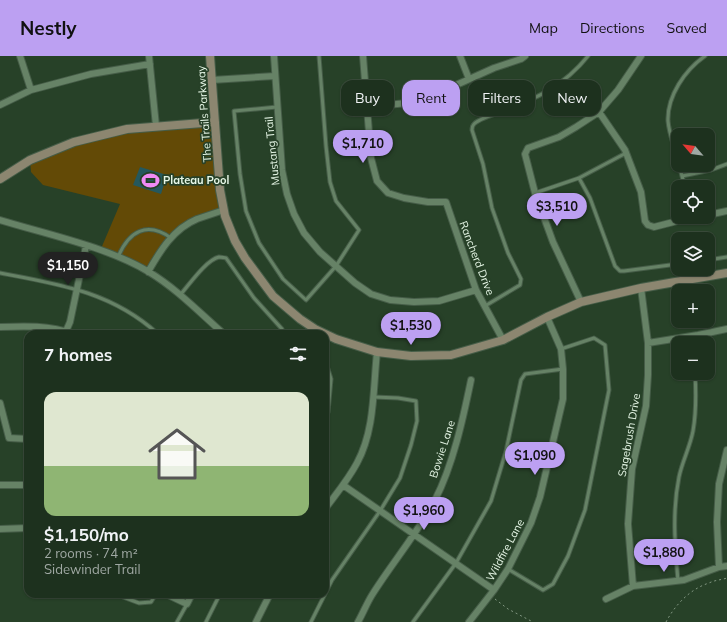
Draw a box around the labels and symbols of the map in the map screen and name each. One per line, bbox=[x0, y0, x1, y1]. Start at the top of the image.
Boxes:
street label: The Trails Parkway bbox=[194, 65, 214, 163]
street label: Mustang Trail bbox=[261, 116, 283, 186]
north arrow bbox=[671, 128, 715, 172]
pin: $1,710 bbox=[330, 130, 396, 164]
sports icon: Plateau Pool bbox=[140, 170, 160, 190]
place label: Plateau Pool bbox=[163, 173, 230, 187]
pin: $3,510 bbox=[524, 193, 590, 227]
street label: Rancherd Drive bbox=[456, 219, 498, 297]
pin: $1,150 bbox=[35, 252, 101, 286]
pin: $1,530 bbox=[378, 312, 444, 346]
street label: Sagebrush Drive bbox=[615, 392, 643, 478]
street label: Bowie Lane bbox=[426, 418, 458, 480]
pin: $1,090 bbox=[502, 442, 568, 476]
pin: $1,960 bbox=[391, 497, 457, 531]
street label: Wildfire Lane bbox=[483, 517, 527, 583]
pin: $1,880 bbox=[631, 539, 697, 573]

